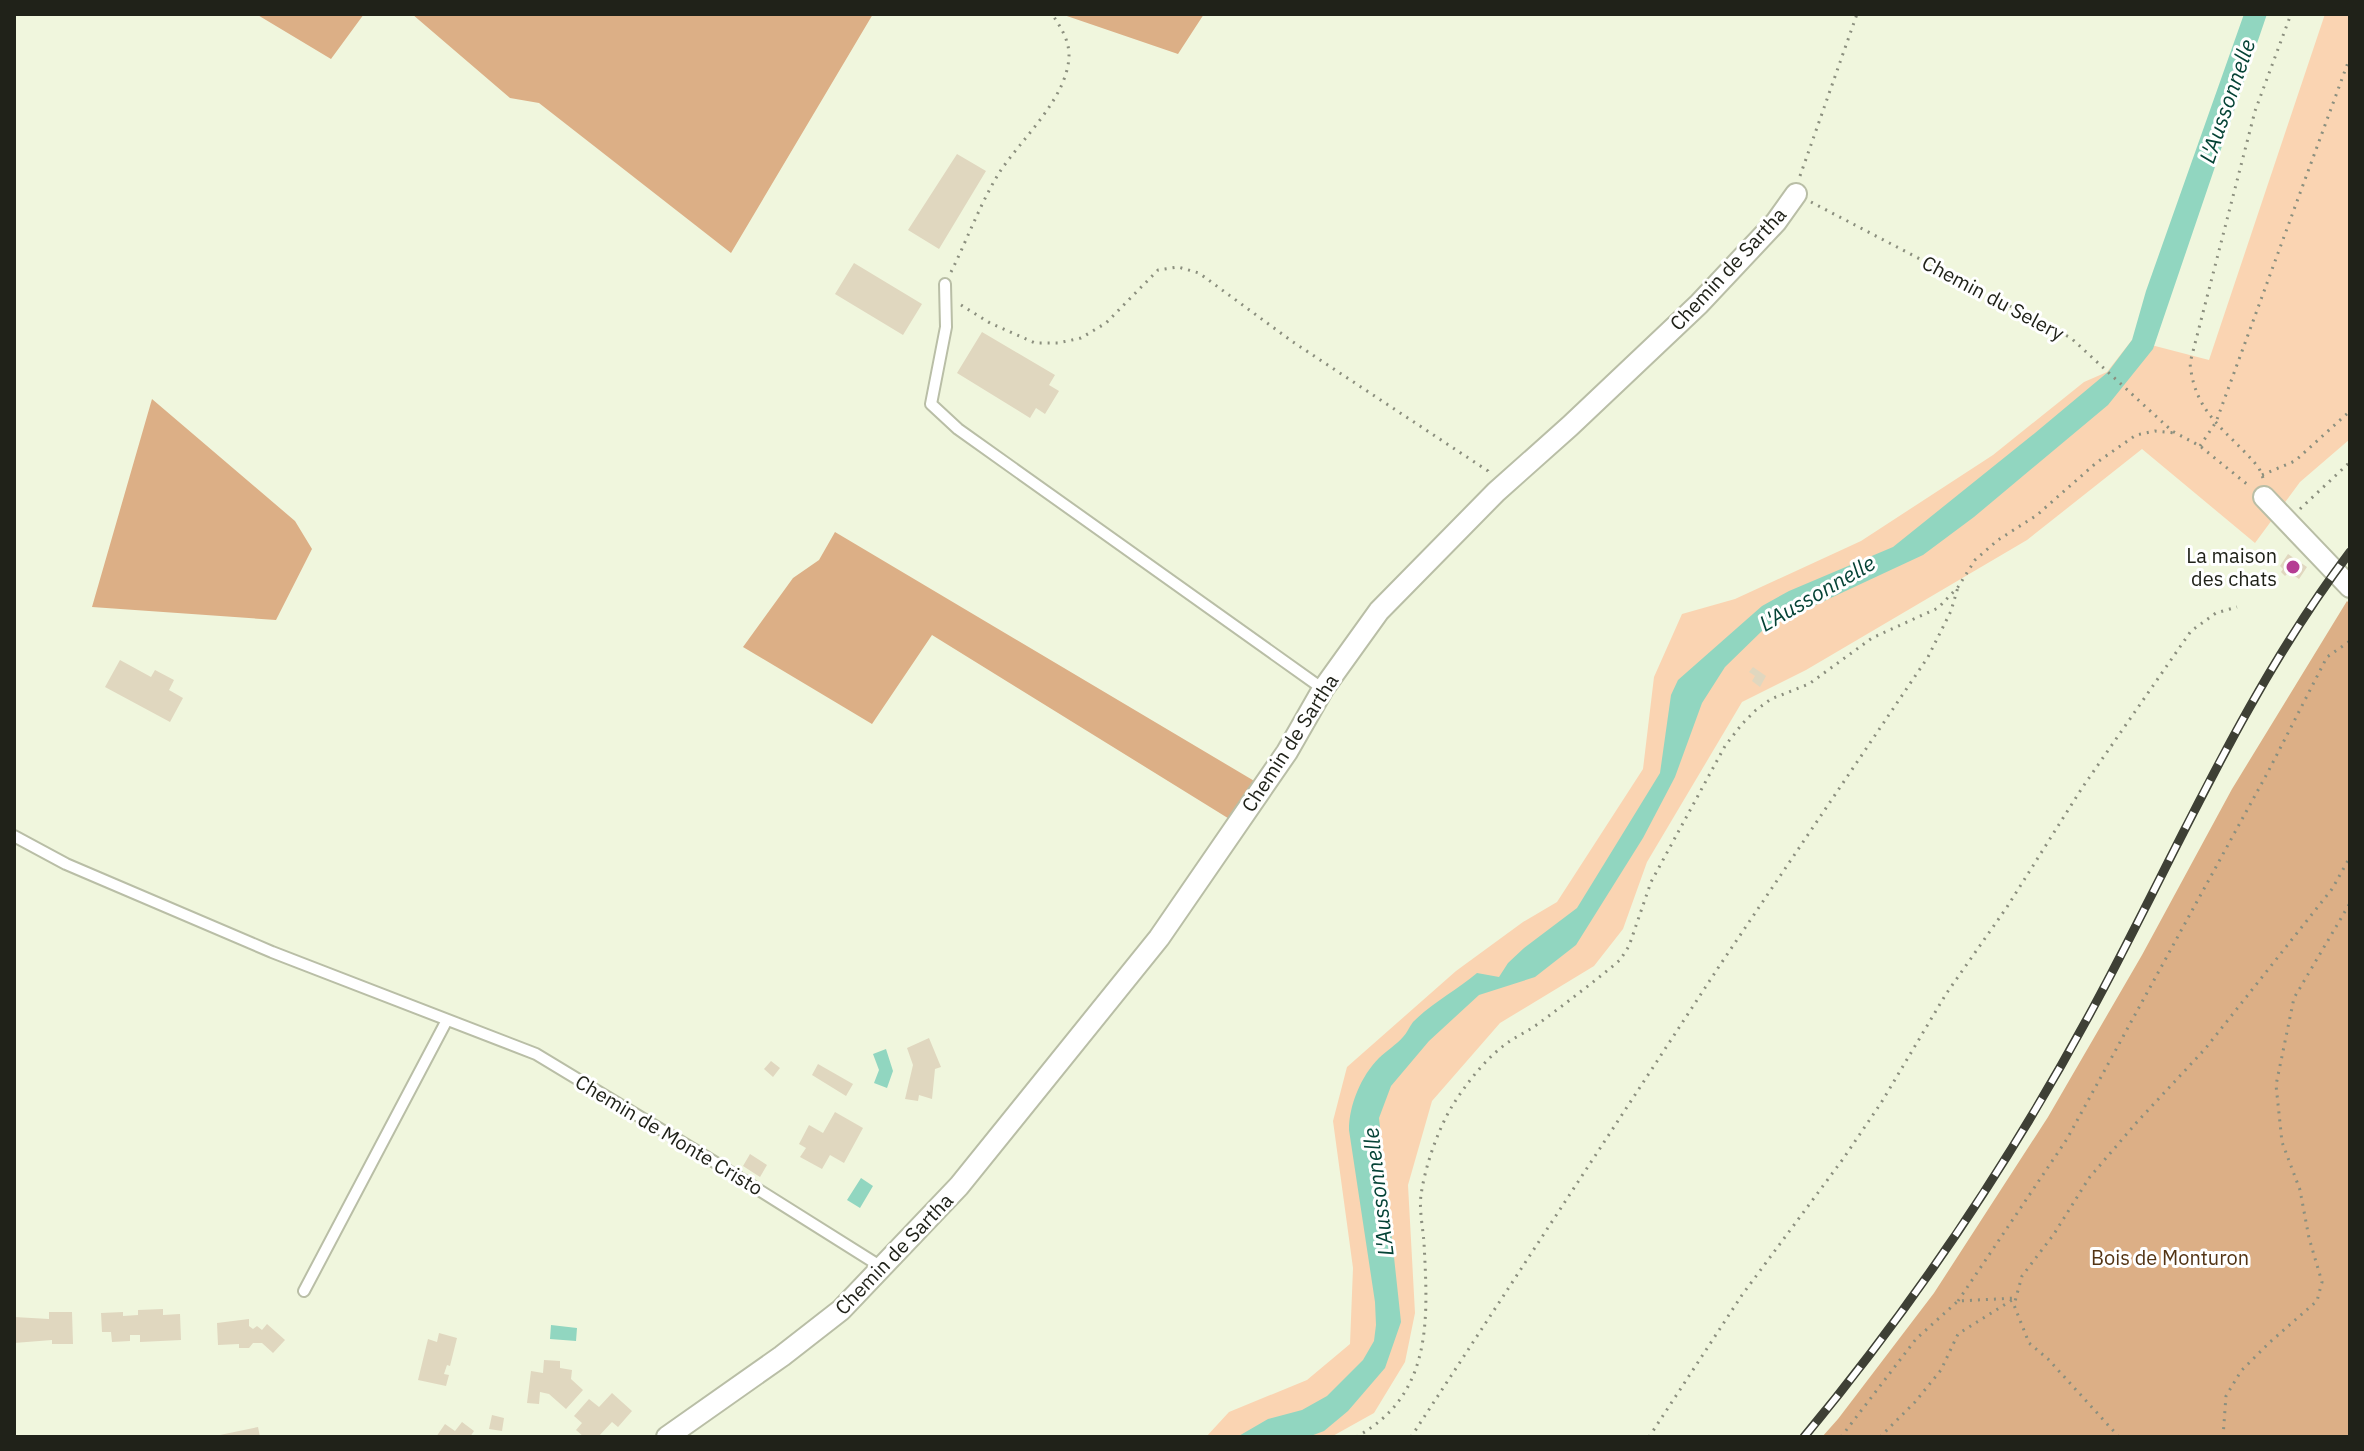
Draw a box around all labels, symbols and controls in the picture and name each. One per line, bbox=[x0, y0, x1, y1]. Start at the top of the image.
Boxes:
water label: L'Aussonnelle bbox=[2192, 35, 2261, 167]
street label: Chemin de Sartha bbox=[1663, 201, 1792, 336]
street label: Chemin du Selery bbox=[1917, 249, 2069, 346]
place label: La maison des chats bbox=[2186, 542, 2277, 592]
water label: L'Aussonnelle bbox=[1754, 548, 1880, 637]
marker: La maison des chats bbox=[2284, 558, 2302, 576]
street label: Chemin de Sartha bbox=[1235, 668, 1344, 817]
street label: Chemin de Monte Cristo bbox=[570, 1068, 768, 1201]
water label: L'Aussonnelle bbox=[1355, 1126, 1400, 1258]
street label: Chemin de Sartha bbox=[829, 1187, 959, 1320]
park label: Bois de Monturon bbox=[2091, 1244, 2249, 1271]

